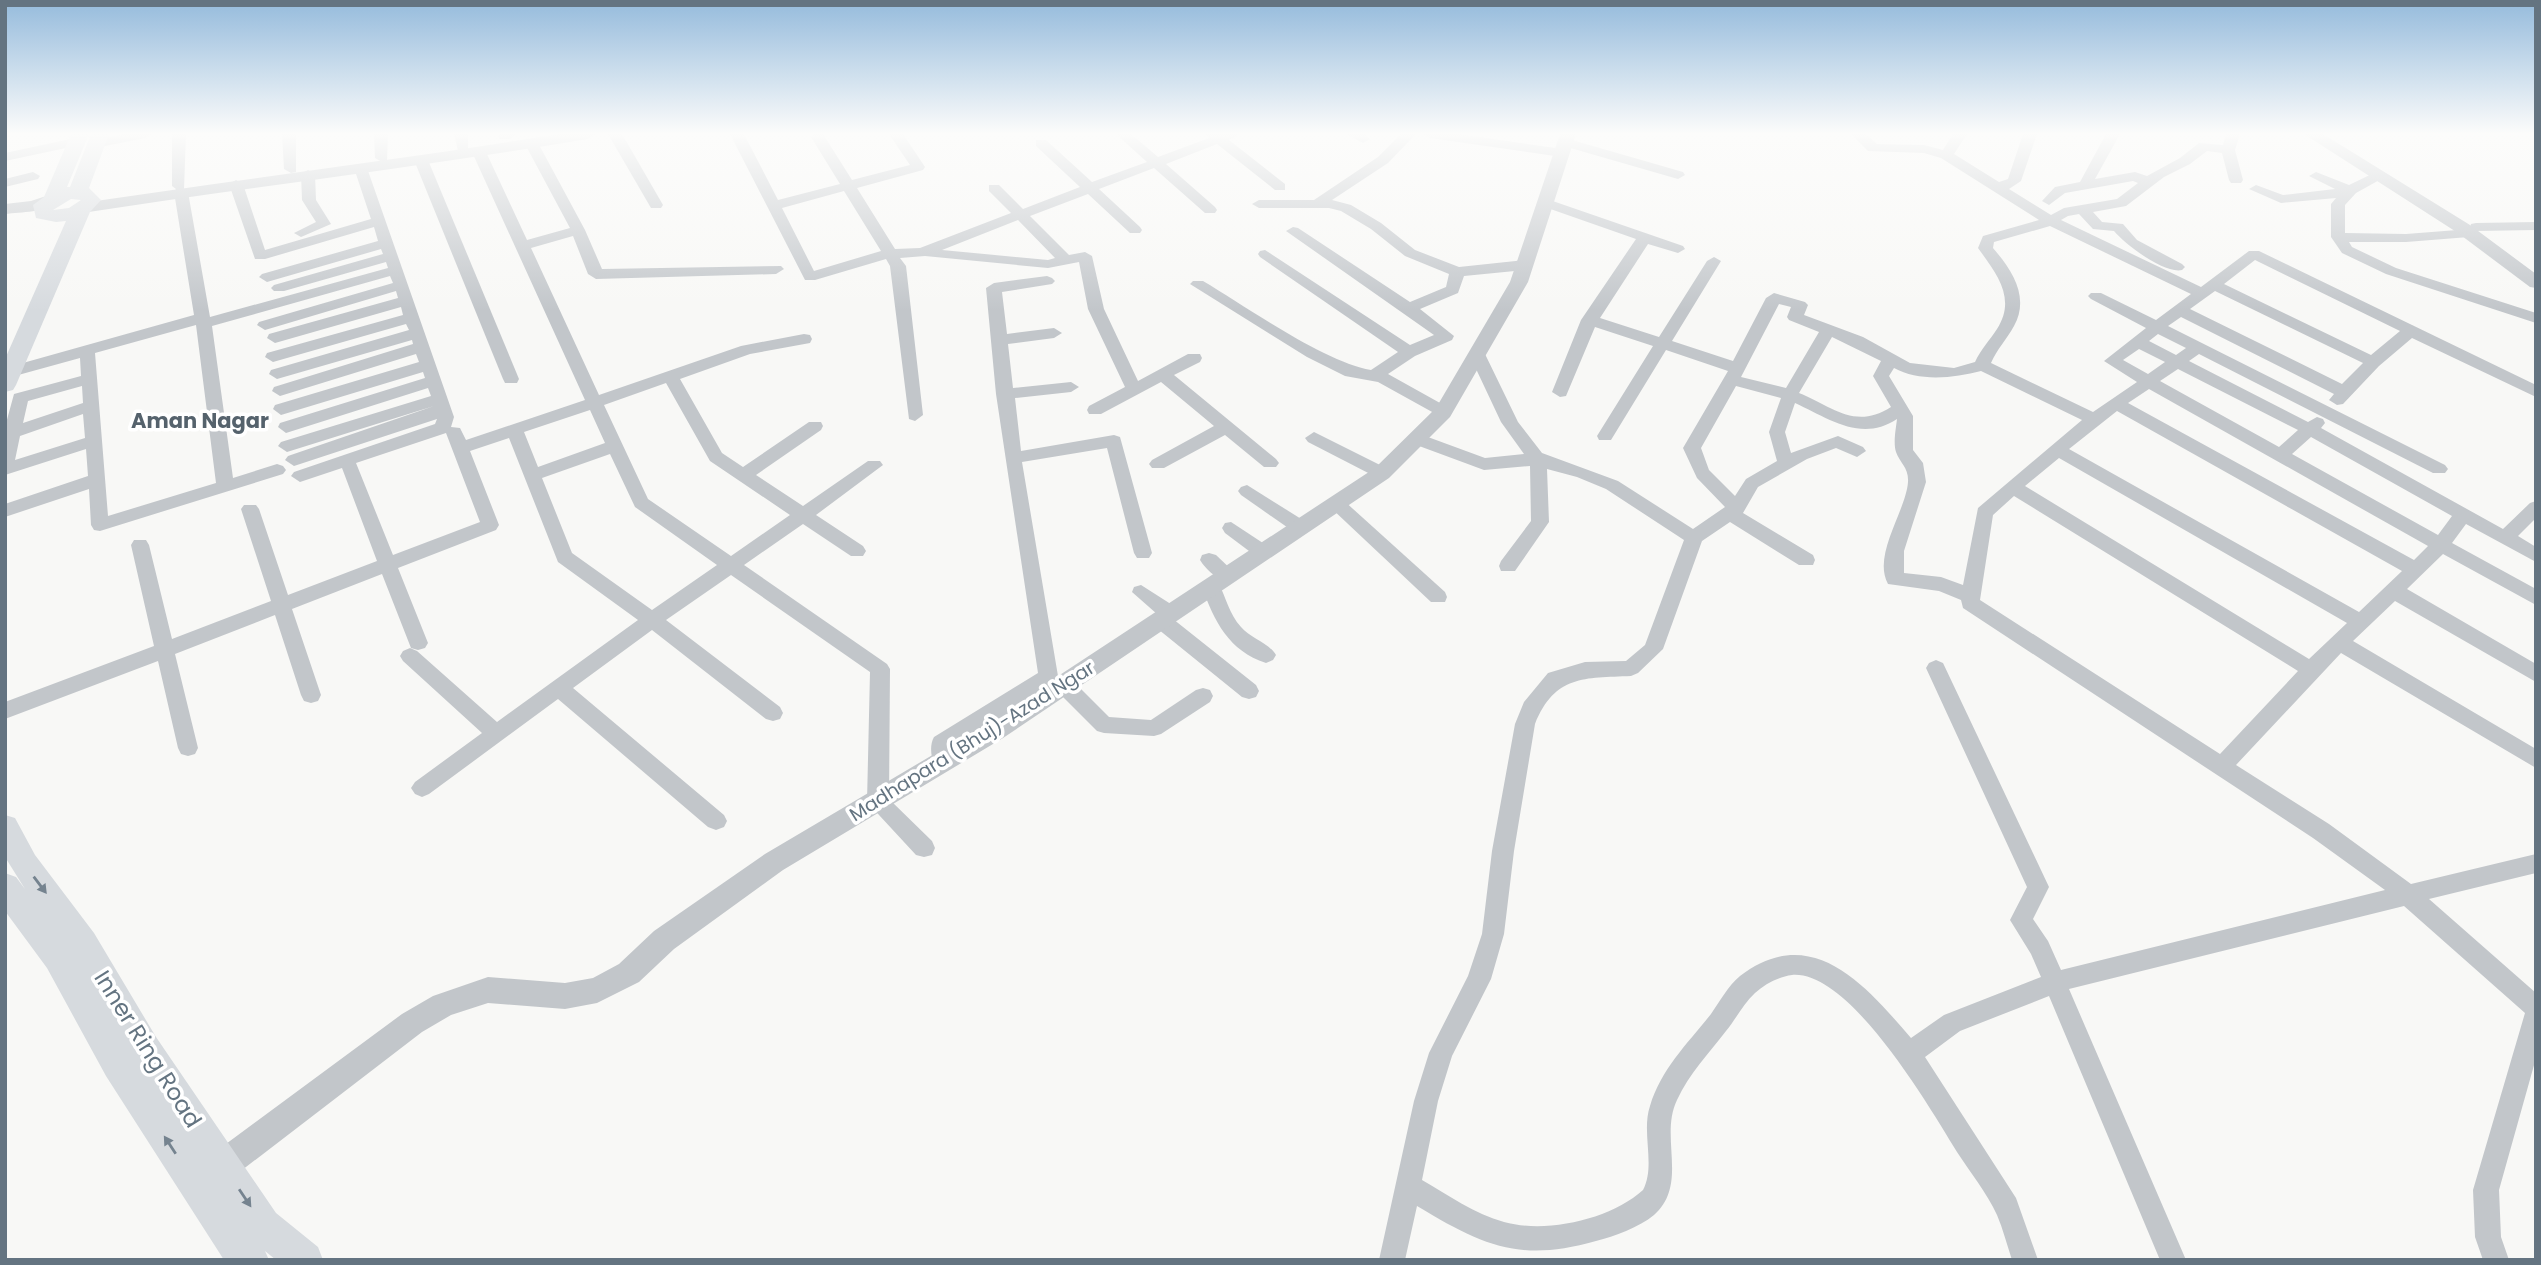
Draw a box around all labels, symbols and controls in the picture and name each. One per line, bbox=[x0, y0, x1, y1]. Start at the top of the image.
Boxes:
district label: Aman Nagar bbox=[131, 406, 269, 435]
street label: Madhapara (Bhuj)-Azad Ngar bbox=[844, 654, 1100, 828]
one-way arrow bbox=[33, 876, 47, 894]
street label: Inner Ring Road bbox=[87, 964, 209, 1134]
one-way arrow bbox=[164, 1135, 177, 1154]
one-way arrow bbox=[238, 1189, 251, 1208]

